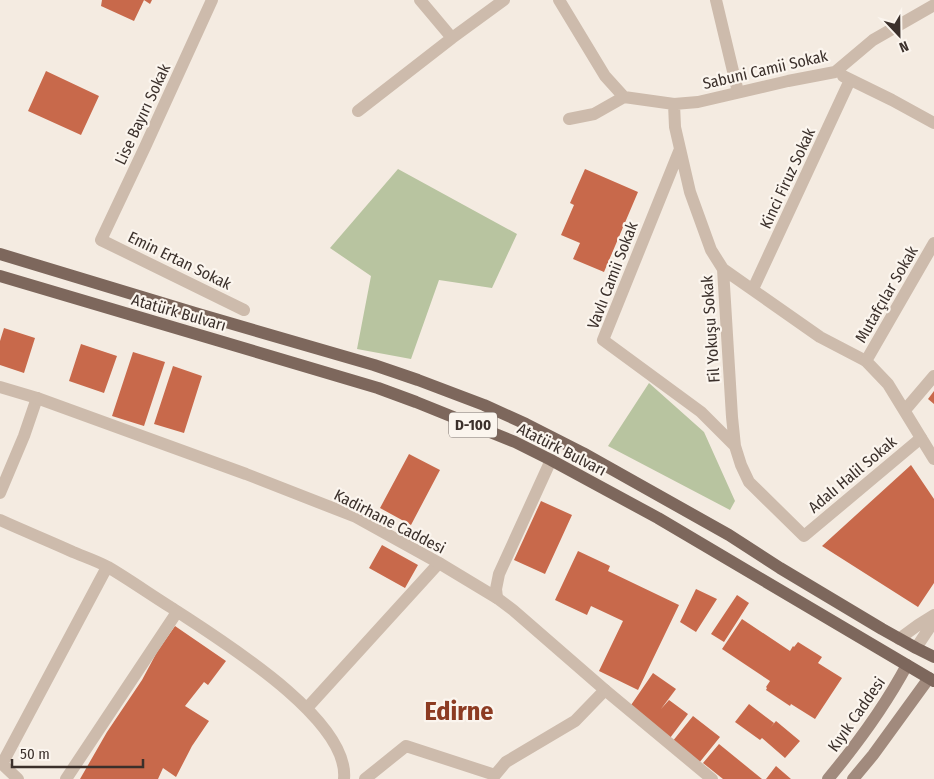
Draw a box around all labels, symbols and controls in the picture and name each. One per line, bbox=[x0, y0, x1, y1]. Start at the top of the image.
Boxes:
north arrow bbox=[874, 10, 924, 60]
text: N bbox=[897, 37, 911, 56]
street label: Sabuni Camii Sokak bbox=[701, 46, 830, 93]
street label: Lise Bayırı Sokak bbox=[111, 60, 174, 168]
street label: Kinci Firuz Sokak bbox=[756, 124, 819, 232]
street label: Vavlı Camii Sokak bbox=[583, 219, 642, 331]
street label: Emin Ertan Sokak bbox=[125, 227, 235, 294]
street label: Mutafçılar Sokak bbox=[851, 242, 922, 346]
street label: Fil Yokuşu Sokak bbox=[697, 274, 724, 383]
street label: Atatürk Bulvarı bbox=[129, 290, 228, 335]
road number: D-100 bbox=[449, 412, 497, 438]
street label: Atatürk Bulvarı bbox=[514, 419, 609, 480]
street label: Adalı Halil Sokak bbox=[804, 432, 901, 517]
street label: Kadirhane Caddesi bbox=[331, 485, 449, 558]
street label: Kıyık Caddesi bbox=[824, 673, 889, 755]
district label: Edirne bbox=[424, 696, 494, 727]
scale bar bbox=[12, 736, 144, 768]
text: 50 m bbox=[20, 745, 50, 763]

